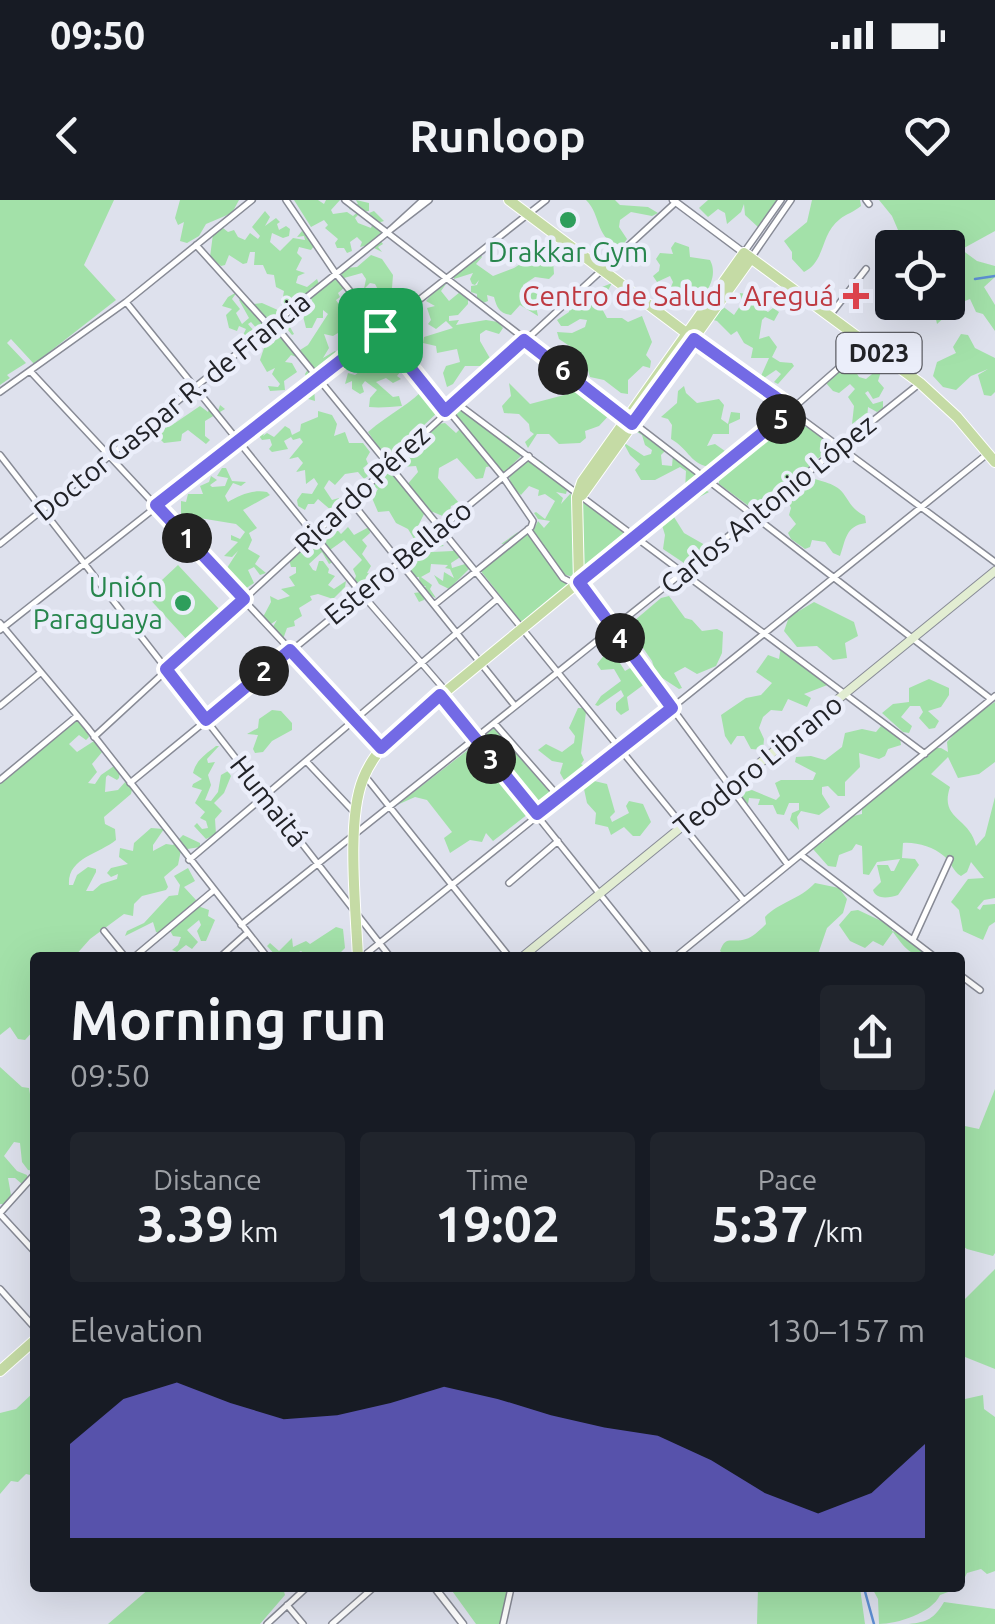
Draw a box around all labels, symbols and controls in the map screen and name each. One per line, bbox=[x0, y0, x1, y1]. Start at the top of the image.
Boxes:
text: 09:50 bbox=[50, 14, 145, 56]
icon: back bbox=[40, 108, 95, 163]
icon: heart bbox=[900, 108, 955, 163]
text: Runloop bbox=[409, 110, 586, 161]
marker: Drakkar Gym bbox=[557, 209, 579, 231]
map controls bbox=[875, 230, 965, 320]
button: locate bbox=[875, 230, 965, 320]
place label: Drakkar Gym bbox=[488, 236, 648, 267]
place label: Centro de Salud - Areguá bbox=[522, 280, 834, 311]
marker: Centro de Salud - Areguá bbox=[843, 283, 869, 309]
street label: Doctor Gaspar R. de Francia bbox=[28, 285, 316, 526]
pin bbox=[338, 288, 423, 373]
icon: arrive bbox=[353, 303, 408, 358]
road number: D023 bbox=[836, 333, 922, 373]
pin: 6 bbox=[538, 345, 588, 395]
text: 6 bbox=[555, 354, 571, 385]
pin: 5 bbox=[756, 394, 806, 444]
text: 5 bbox=[773, 403, 789, 434]
street label: Carlos Antonio López bbox=[654, 408, 881, 600]
street label: Ricardo Pérez bbox=[288, 419, 435, 559]
street label: Estero Bellaco bbox=[318, 493, 477, 630]
pin: 1 bbox=[162, 513, 212, 563]
text: 1 bbox=[179, 522, 195, 553]
place label: Unión Paraguaya bbox=[33, 571, 163, 634]
marker: Unión Paraguaya bbox=[172, 592, 194, 614]
pin: 4 bbox=[595, 613, 645, 663]
text: 4 bbox=[612, 622, 628, 653]
pin: 2 bbox=[239, 646, 289, 696]
text: 2 bbox=[256, 655, 272, 686]
street label: Teodoro Librano bbox=[668, 687, 848, 842]
pin: 3 bbox=[466, 734, 516, 784]
text: 3 bbox=[483, 743, 499, 774]
street label: Humaitá bbox=[224, 749, 314, 852]
button: share bbox=[820, 985, 925, 1090]
text: Morning run bbox=[70, 989, 387, 1050]
text: 09:50 bbox=[70, 1057, 150, 1093]
text: Distance bbox=[153, 1164, 262, 1195]
text: Time bbox=[466, 1164, 529, 1195]
text: Pace bbox=[758, 1164, 817, 1195]
text: 3.39 bbox=[137, 1195, 234, 1251]
text: 19:02 bbox=[435, 1195, 560, 1251]
text: 5:37 bbox=[712, 1195, 808, 1251]
text: km bbox=[234, 1216, 278, 1247]
text: /km bbox=[808, 1216, 863, 1247]
text: Elevation bbox=[70, 1312, 203, 1348]
text: 130–157 m bbox=[766, 1312, 925, 1348]

